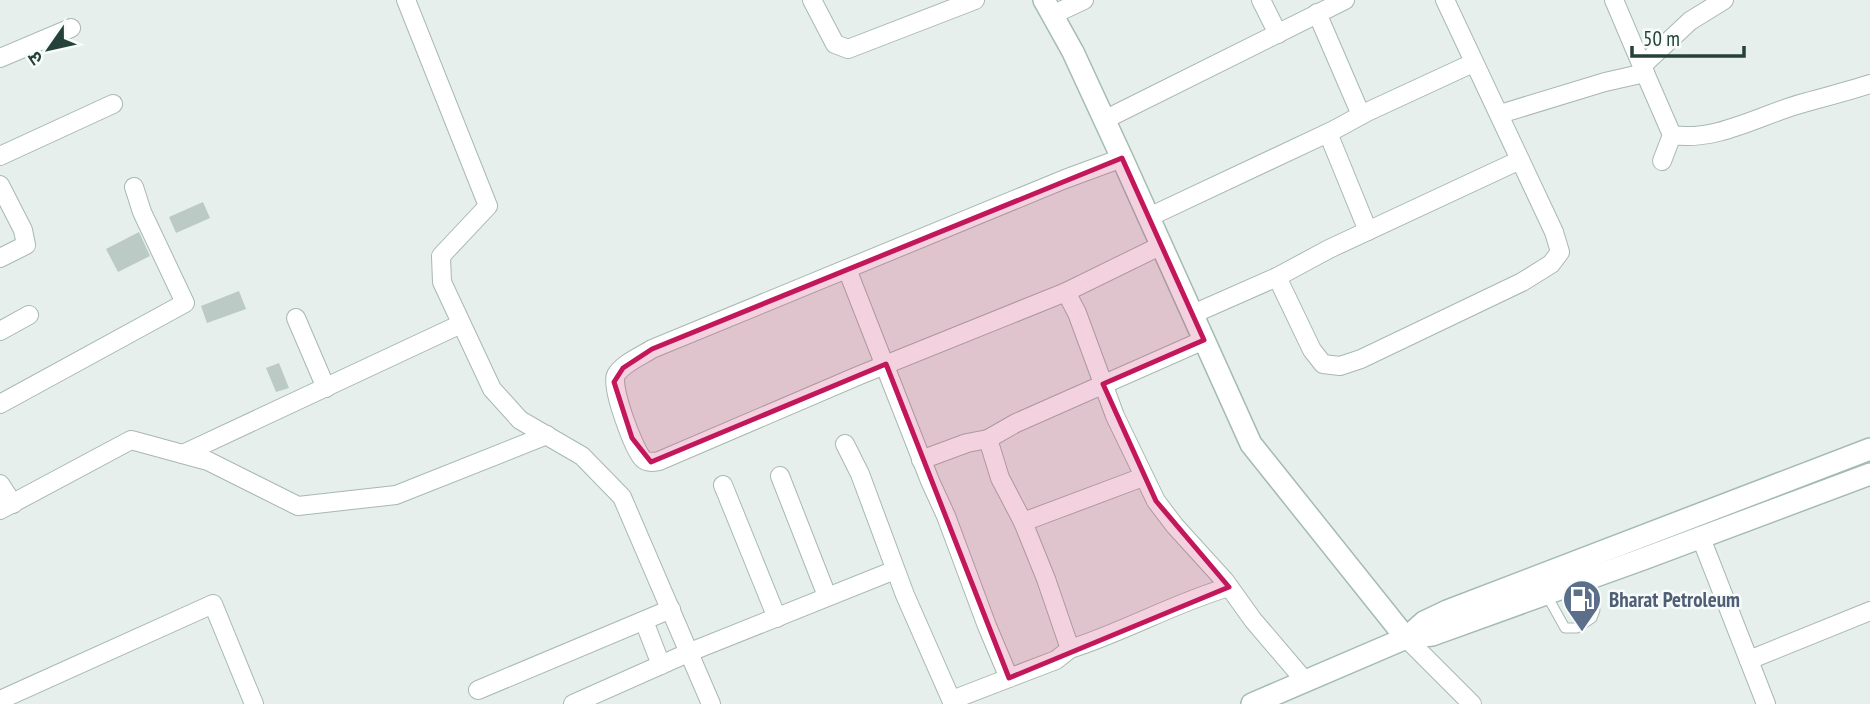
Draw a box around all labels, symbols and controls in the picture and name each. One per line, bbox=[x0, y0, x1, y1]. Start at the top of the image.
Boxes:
north arrow bbox=[14, 14, 84, 84]
scale bar bbox=[1632, 14, 1744, 58]
text: 50 m bbox=[1643, 25, 1680, 52]
text: उ bbox=[21, 46, 48, 70]
fuel station icon: Bharat Petroleum bbox=[1561, 578, 1603, 633]
place label: Bharat Petroleum bbox=[1609, 586, 1740, 613]

